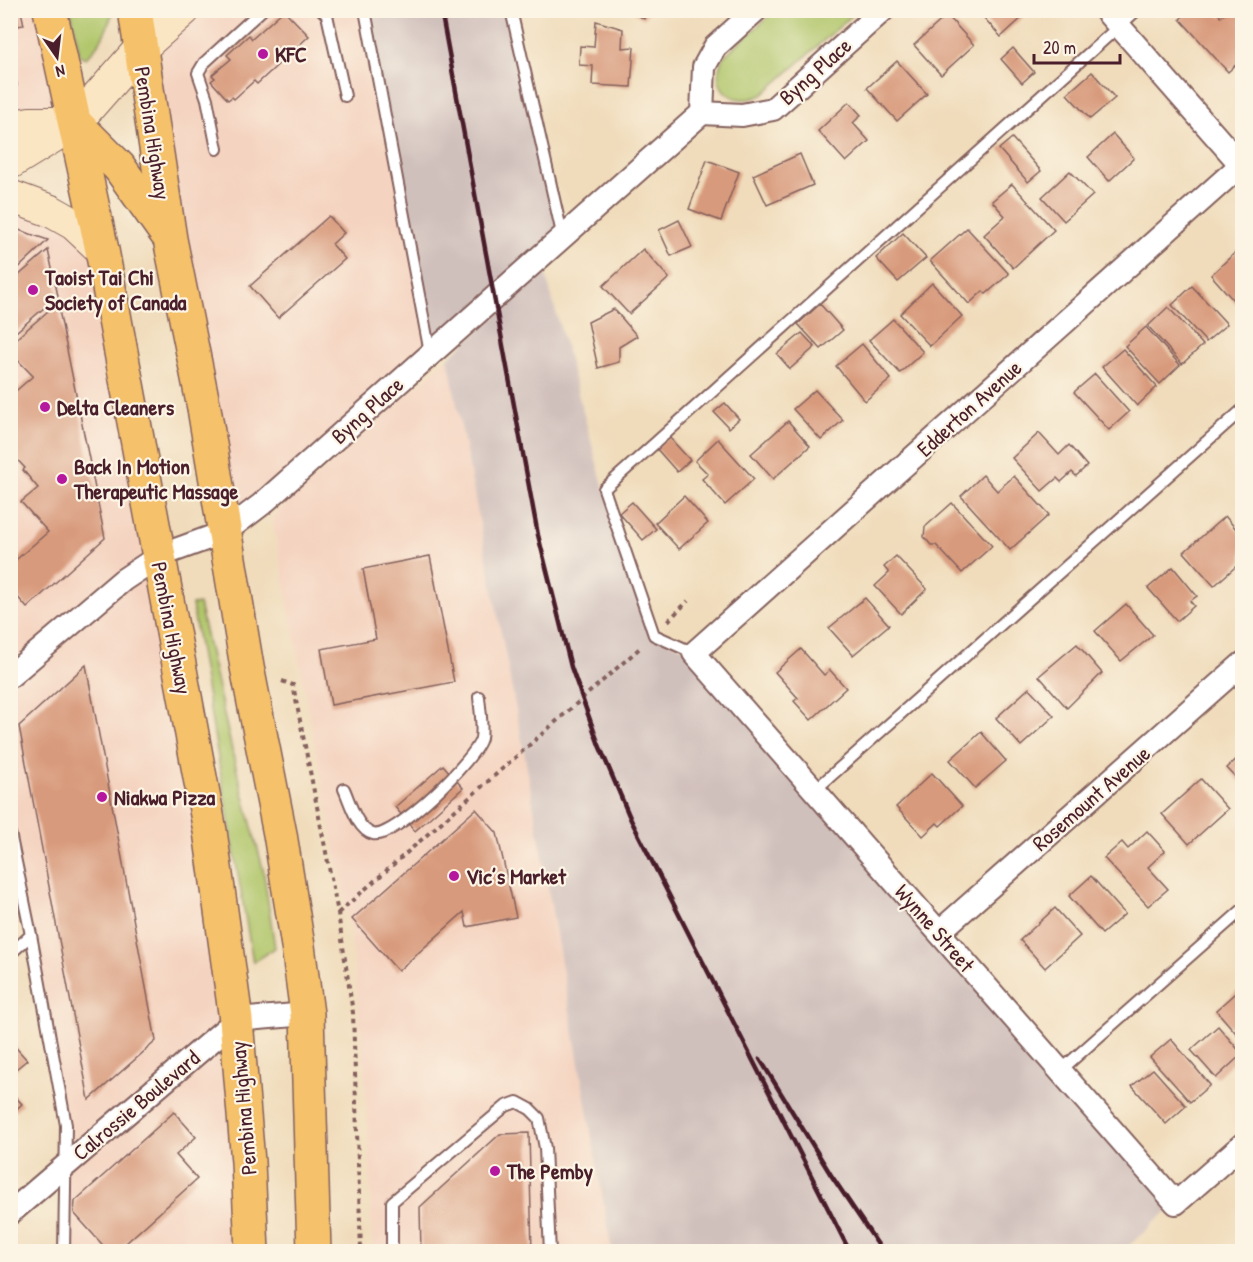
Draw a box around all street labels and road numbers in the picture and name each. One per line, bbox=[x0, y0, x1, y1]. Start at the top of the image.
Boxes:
street label: Byng Place bbox=[772, 30, 858, 111]
street label: Pembina Highway bbox=[128, 64, 178, 202]
street label: Edderton Avenue bbox=[910, 353, 1028, 463]
street label: Byng Place bbox=[324, 369, 410, 450]
street label: Pembina Highway bbox=[144, 559, 200, 697]
street label: Rosemount Avenue bbox=[1026, 738, 1157, 858]
street label: Wynne Street bbox=[888, 877, 982, 979]
street label: Pembina Highway bbox=[222, 1040, 264, 1176]
street label: Calrossie Boulevard bbox=[66, 1043, 206, 1167]

